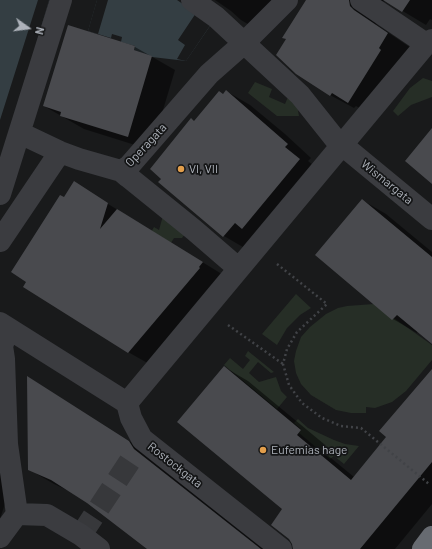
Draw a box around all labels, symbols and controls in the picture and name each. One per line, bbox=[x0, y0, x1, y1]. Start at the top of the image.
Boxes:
north arrow bbox=[8, 8, 48, 48]
text: N bbox=[33, 26, 47, 36]
street label: Operagata bbox=[122, 120, 170, 170]
street label: Wismargata bbox=[358, 157, 416, 207]
place label: VI, VII bbox=[189, 162, 218, 176]
marker: VI, VII bbox=[176, 164, 186, 174]
street label: Rostockgata bbox=[145, 439, 205, 491]
place label: Eufemias hage bbox=[271, 443, 347, 457]
marker: Eufemias hage bbox=[258, 445, 268, 455]

